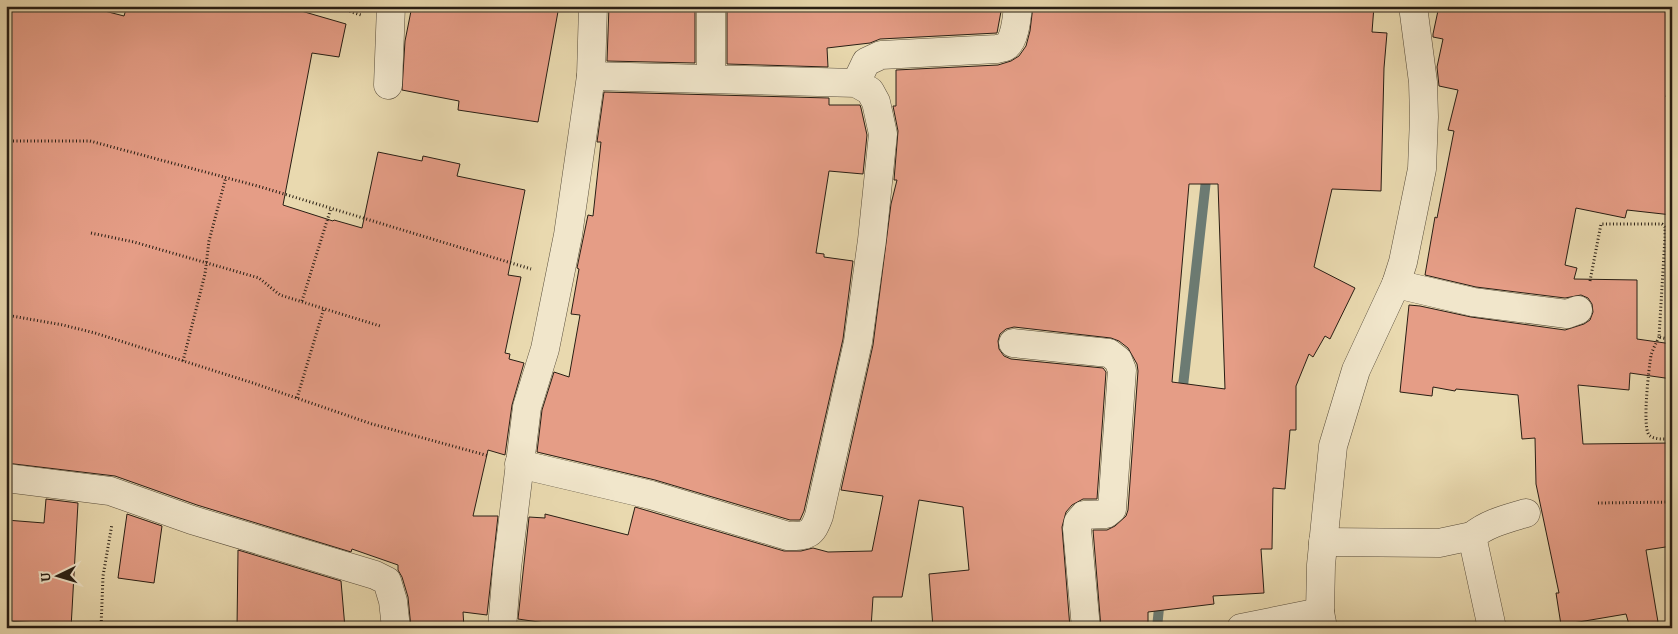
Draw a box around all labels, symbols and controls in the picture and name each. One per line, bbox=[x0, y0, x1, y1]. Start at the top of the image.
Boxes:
north arrow bbox=[32, 552, 82, 602]
text: U bbox=[36, 572, 55, 583]

